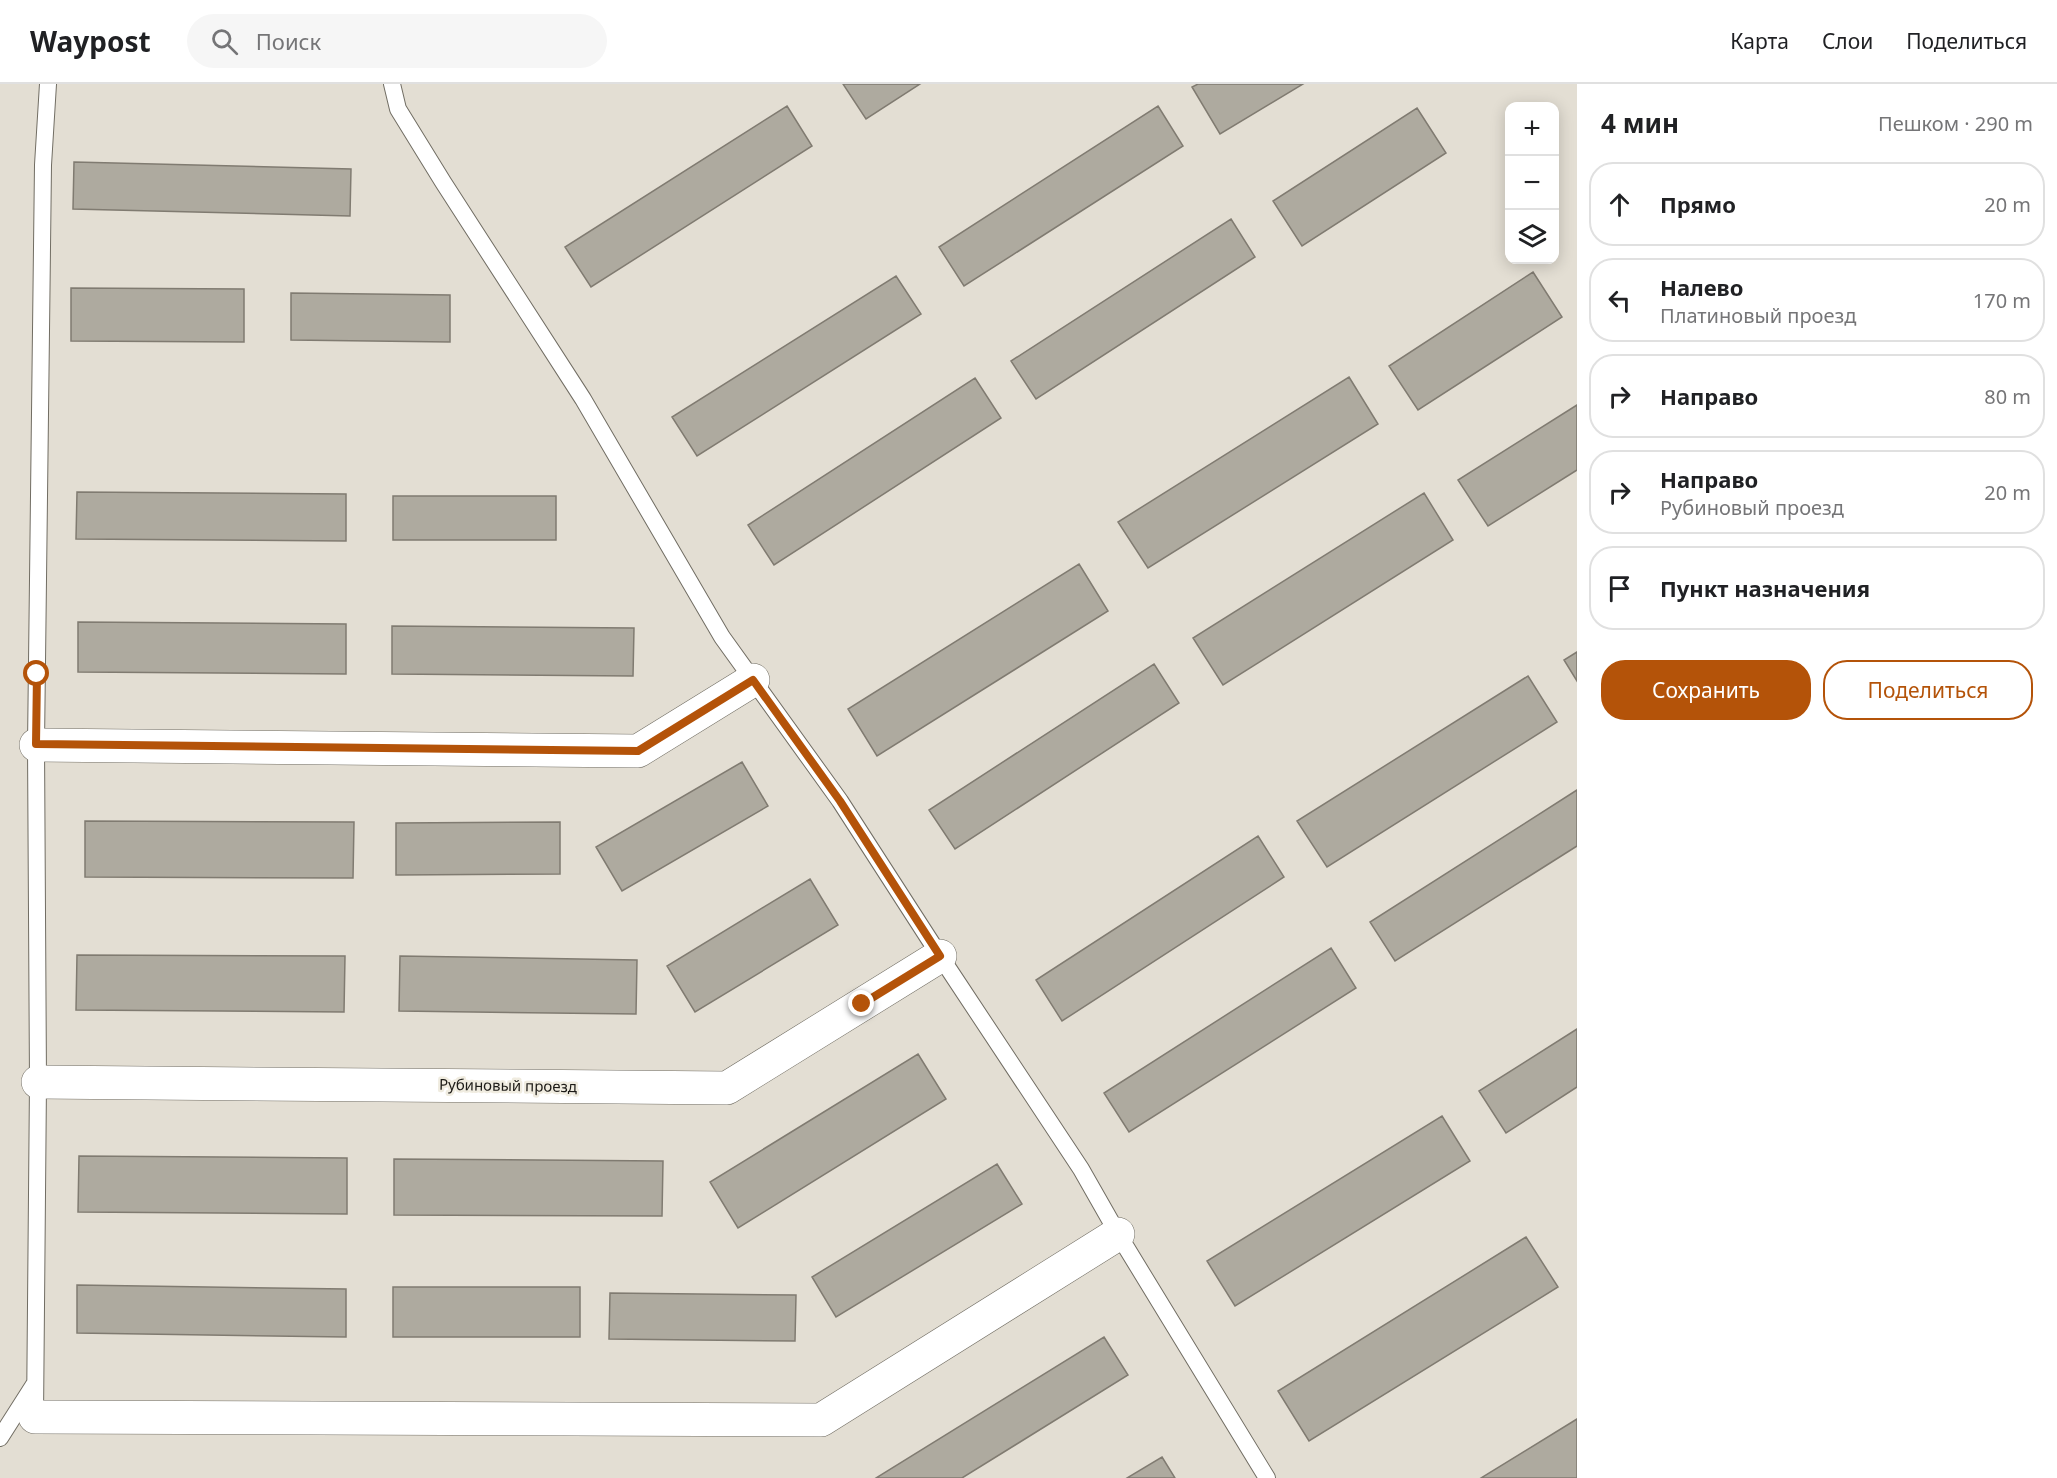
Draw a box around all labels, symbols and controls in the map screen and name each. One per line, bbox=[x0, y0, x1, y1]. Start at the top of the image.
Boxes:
search box bbox=[187, 14, 607, 68]
text: Waypost bbox=[30, 22, 151, 60]
icon: search bbox=[208, 25, 241, 58]
text: Поиск bbox=[256, 26, 321, 56]
text: Карта bbox=[1730, 27, 1789, 55]
text: Слои bbox=[1822, 27, 1873, 55]
text: Поделиться bbox=[1906, 27, 2027, 55]
map controls bbox=[1505, 102, 1559, 264]
button: + bbox=[1505, 102, 1559, 156]
text: 4 мин bbox=[1601, 105, 1679, 141]
text: Пешком · 290 m bbox=[1878, 110, 2033, 137]
button: − bbox=[1505, 156, 1559, 210]
icon: ahead bbox=[1603, 188, 1636, 221]
text: Прямо bbox=[1660, 189, 1736, 219]
text: 20 m bbox=[1984, 191, 2031, 218]
button: layers bbox=[1505, 210, 1559, 264]
text: Налево bbox=[1660, 272, 1743, 302]
icon: left bbox=[1603, 284, 1636, 317]
text: 170 m bbox=[1973, 287, 2031, 314]
text: Платиновый проезд bbox=[1660, 302, 1856, 329]
icon: right bbox=[1603, 380, 1636, 413]
text: Направо bbox=[1660, 381, 1758, 411]
text: 80 m bbox=[1984, 383, 2031, 410]
text: Направо bbox=[1660, 464, 1758, 494]
icon: right bbox=[1603, 476, 1636, 509]
text: 20 m bbox=[1984, 479, 2031, 506]
text: Рубиновый проезд bbox=[1660, 494, 1844, 521]
icon: arrive bbox=[1603, 572, 1636, 605]
text: Пункт назначения bbox=[1660, 573, 1870, 603]
route start bbox=[23, 660, 49, 686]
button: Сохранить bbox=[1601, 660, 1811, 720]
button: Поделиться bbox=[1823, 660, 2033, 720]
route end bbox=[848, 990, 874, 1016]
street label: Рубиновый проезд bbox=[439, 1074, 577, 1096]

